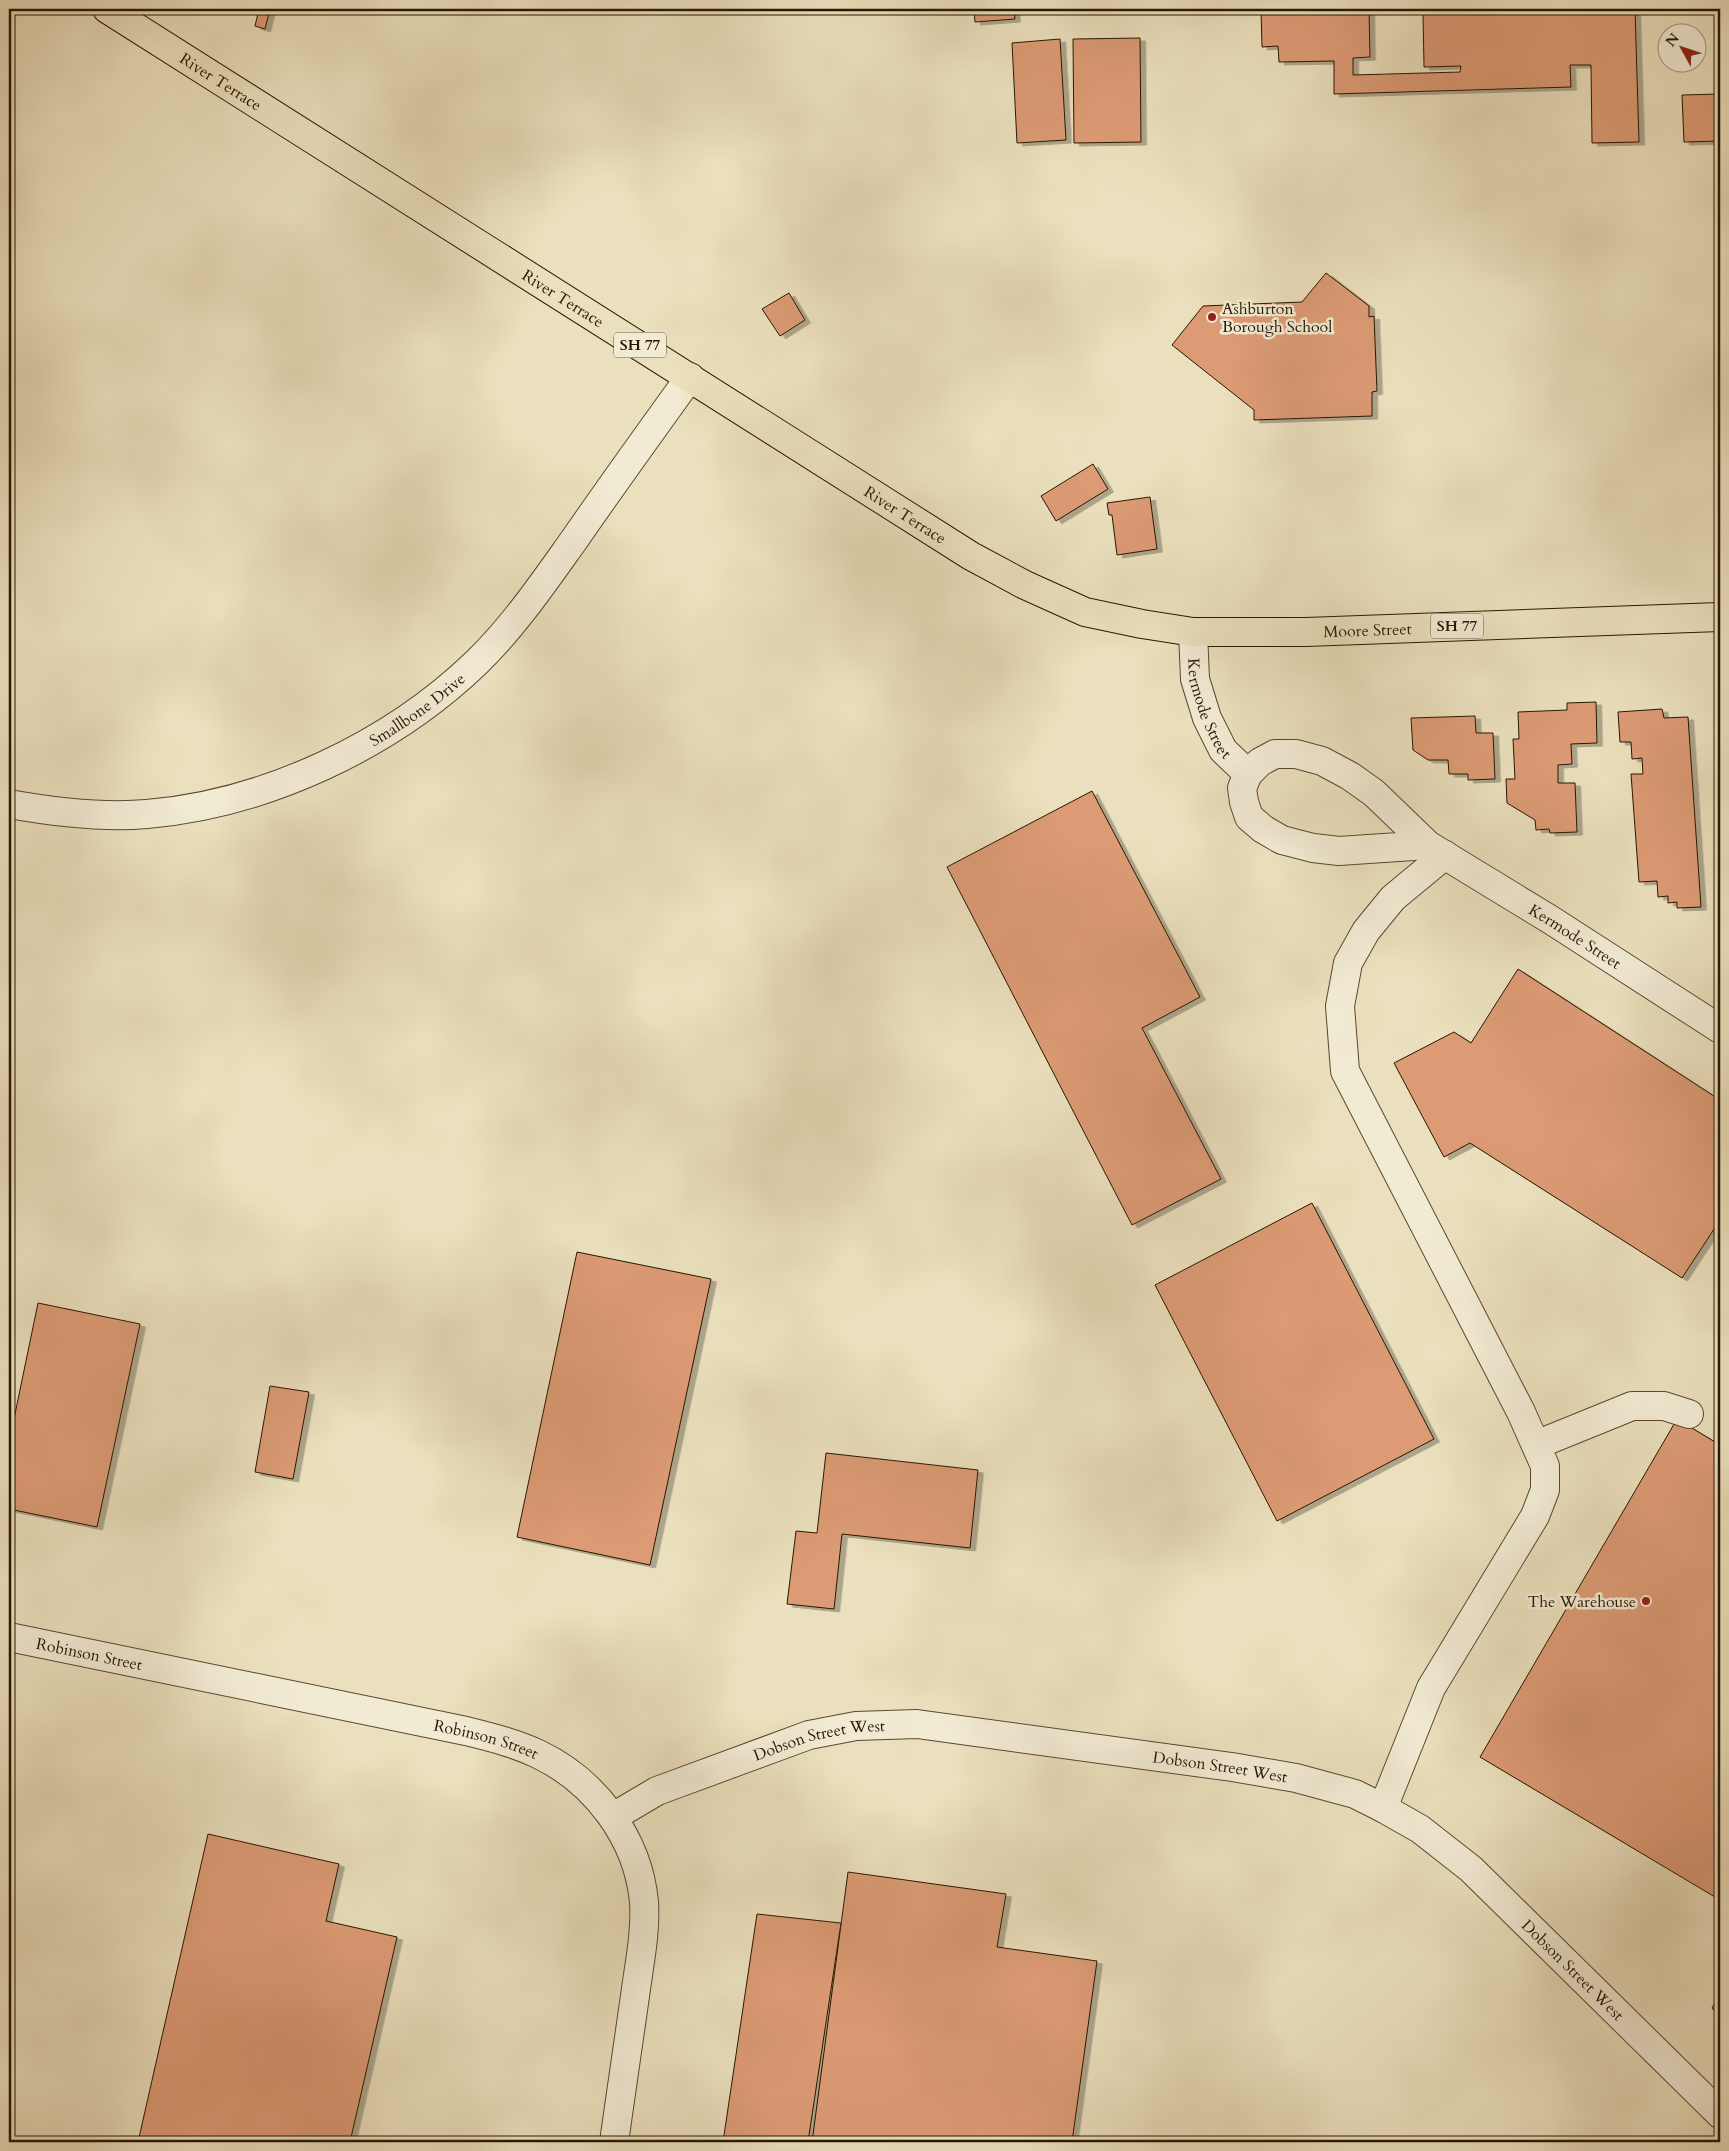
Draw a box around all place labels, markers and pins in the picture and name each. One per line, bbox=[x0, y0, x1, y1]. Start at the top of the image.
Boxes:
place label: Ashburton Borough School bbox=[1222, 298, 1332, 338]
marker: Ashburton Borough School bbox=[1206, 311, 1218, 323]
place label: The Warehouse bbox=[1527, 1591, 1636, 1613]
marker: The Warehouse bbox=[1640, 1595, 1652, 1607]

